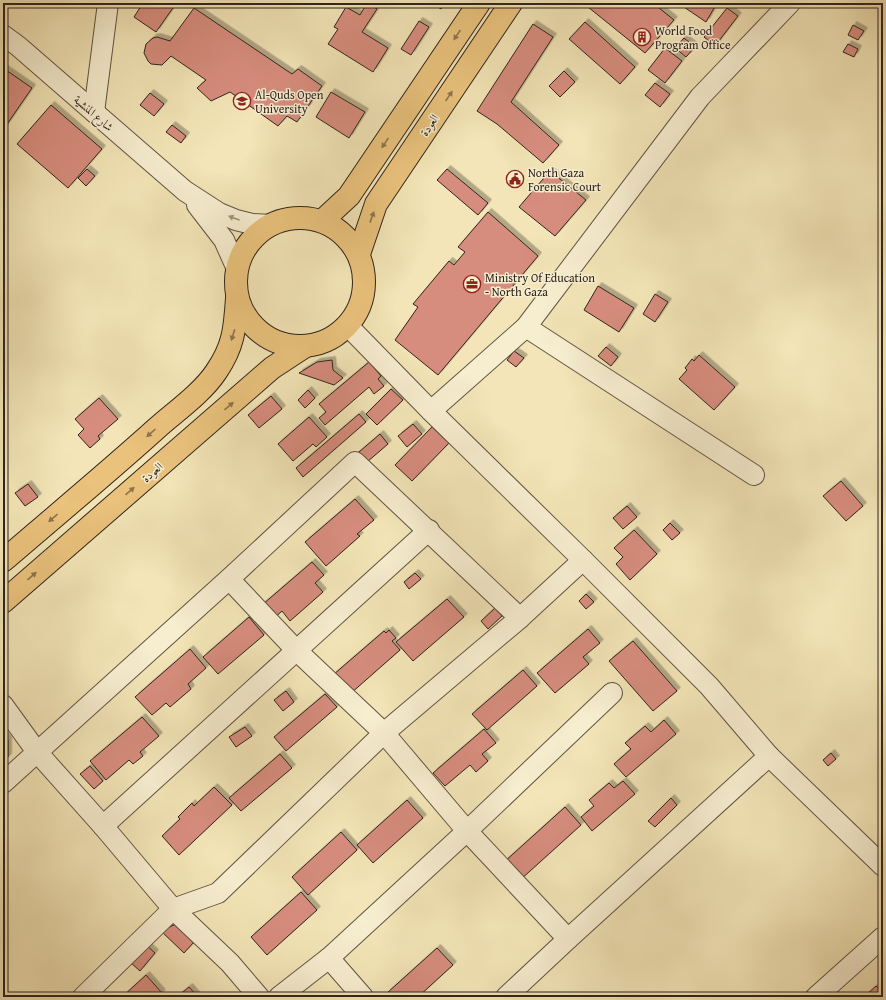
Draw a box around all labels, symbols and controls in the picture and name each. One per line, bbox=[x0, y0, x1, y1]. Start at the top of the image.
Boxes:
place label: World Food Program Office bbox=[655, 22, 731, 53]
building icon: World Food Program Office bbox=[632, 27, 652, 47]
one-way arrow bbox=[453, 30, 461, 41]
place label: Al-Quds Open University bbox=[255, 86, 324, 117]
street label: شارع المنشية bbox=[69, 91, 118, 137]
school or university icon: Al-Quds Open University bbox=[232, 91, 252, 111]
one-way arrow bbox=[445, 91, 453, 101]
street label: العودة bbox=[416, 110, 443, 139]
one-way arrow bbox=[381, 138, 389, 149]
place label: North Gaza Forensic Court bbox=[528, 164, 602, 195]
public building icon: North Gaza Forensic Court bbox=[505, 169, 525, 189]
one-way arrow bbox=[369, 210, 375, 222]
one-way arrow bbox=[227, 215, 239, 221]
place label: Ministry Of Education - North Gaza bbox=[485, 269, 595, 300]
office icon: Ministry Of Education - North Gaza bbox=[462, 274, 482, 294]
one-way arrow bbox=[230, 330, 236, 342]
one-way arrow bbox=[223, 401, 234, 410]
one-way arrow bbox=[146, 429, 157, 438]
street label: العودة bbox=[138, 458, 167, 486]
one-way arrow bbox=[126, 487, 135, 496]
one-way arrow bbox=[48, 514, 59, 523]
one-way arrow bbox=[27, 572, 38, 581]

